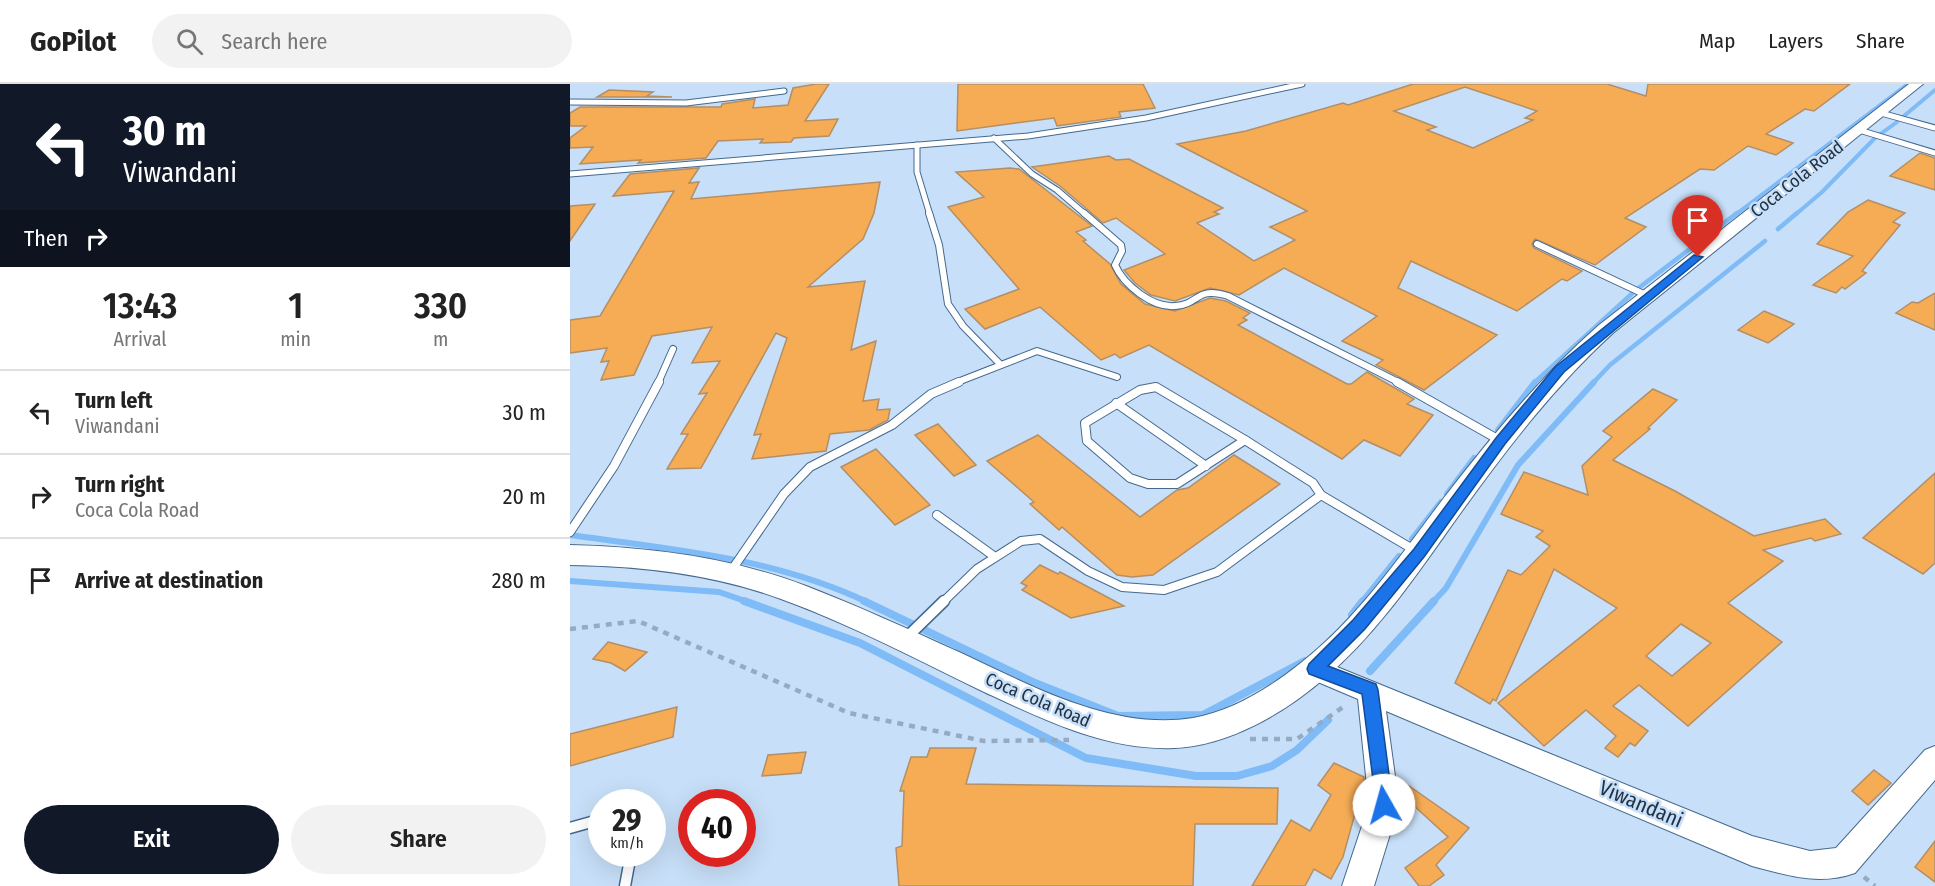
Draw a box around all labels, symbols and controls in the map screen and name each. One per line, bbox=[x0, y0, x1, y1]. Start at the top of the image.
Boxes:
search box bbox=[152, 14, 572, 68]
text: GoPilot bbox=[30, 25, 116, 58]
icon: search bbox=[173, 25, 206, 58]
text: Search here bbox=[221, 28, 327, 55]
text: Map bbox=[1699, 28, 1735, 54]
text: Layers bbox=[1768, 28, 1823, 54]
text: Share bbox=[1856, 28, 1905, 54]
text: 30 m bbox=[123, 106, 207, 156]
icon: left bbox=[24, 108, 102, 186]
street label: Coca Cola Road bbox=[1746, 136, 1848, 222]
text: Viwandani bbox=[123, 157, 237, 189]
pin bbox=[1672, 195, 1723, 257]
icon: arrive bbox=[1681, 204, 1714, 237]
icon: right bbox=[80, 222, 113, 255]
text: Then bbox=[24, 225, 68, 252]
text: 13:43 bbox=[103, 284, 177, 328]
text: 1 bbox=[288, 284, 303, 328]
text: 330 bbox=[414, 284, 467, 328]
text: Arrival bbox=[114, 327, 167, 351]
text: min bbox=[280, 327, 311, 351]
text: m bbox=[433, 327, 448, 351]
text: Turn left bbox=[75, 387, 153, 414]
icon: left bbox=[24, 396, 57, 429]
text: 30 m bbox=[503, 399, 546, 426]
text: Viwandani bbox=[75, 414, 160, 438]
text: Turn right bbox=[75, 471, 164, 498]
icon: right bbox=[24, 480, 57, 513]
text: 20 m bbox=[503, 483, 546, 510]
text: Coca Cola Road bbox=[75, 498, 200, 522]
icon: arrive bbox=[24, 564, 57, 597]
text: Arrive at destination bbox=[75, 567, 263, 594]
text: 280 m bbox=[492, 567, 546, 594]
street label: Coca Cola Road bbox=[982, 668, 1094, 732]
position arrow bbox=[1352, 773, 1416, 837]
street label: Viwandani bbox=[1595, 775, 1687, 833]
speed limit sign: 40 bbox=[678, 789, 756, 867]
text: 29 bbox=[612, 803, 642, 839]
button: Exit bbox=[24, 805, 279, 874]
button: Share bbox=[291, 805, 546, 874]
text: km/h bbox=[610, 834, 644, 852]

